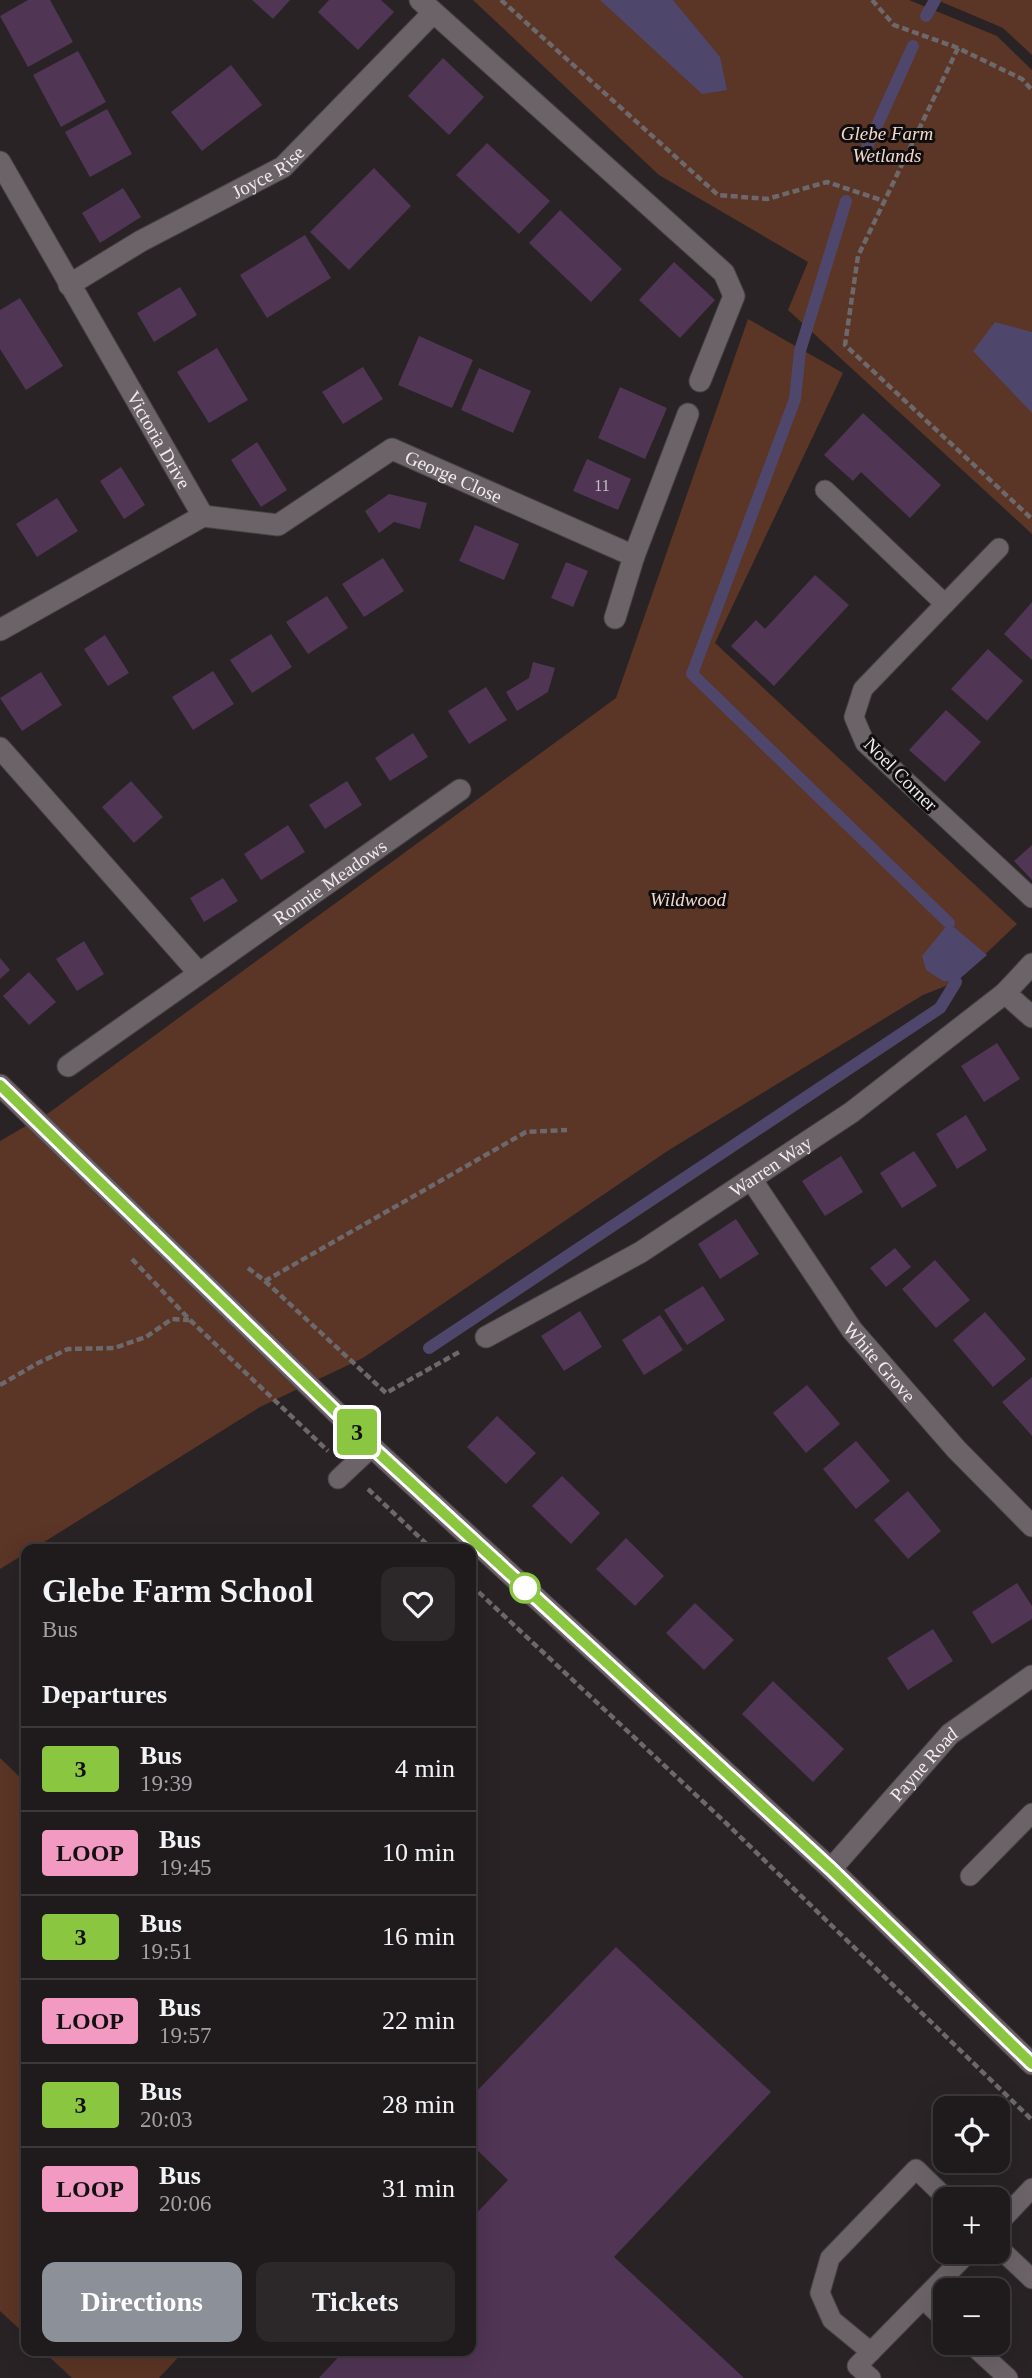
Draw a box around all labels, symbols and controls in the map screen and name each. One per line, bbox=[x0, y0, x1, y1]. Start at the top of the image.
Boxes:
park label: Glebe Farm Wetlands bbox=[841, 123, 933, 166]
street label: Joyce Rise bbox=[228, 142, 309, 203]
street label: Victoria Drive bbox=[122, 387, 195, 492]
street label: George Close bbox=[402, 446, 505, 507]
house number: 11 bbox=[594, 477, 610, 494]
street label: Noel Corner bbox=[860, 734, 942, 816]
street label: Ronnie Meadows bbox=[269, 835, 391, 929]
park label: Wildwood bbox=[650, 889, 727, 910]
street label: Warren Way bbox=[726, 1132, 816, 1201]
street label: White Grove bbox=[839, 1318, 920, 1406]
line badge: 3 bbox=[334, 1409, 380, 1455]
text: 3 bbox=[351, 1419, 363, 1445]
button: heart bbox=[381, 1567, 455, 1641]
text: Glebe Farm School bbox=[42, 1573, 313, 1609]
unlabelled marker bbox=[510, 1573, 540, 1603]
text: Bus bbox=[42, 1617, 78, 1642]
text: Departures bbox=[42, 1680, 167, 1709]
street label: Payne Road bbox=[886, 1722, 961, 1806]
text: Bus bbox=[140, 1741, 182, 1770]
text: 4 min bbox=[395, 1754, 455, 1783]
text: 3 bbox=[75, 1756, 87, 1782]
text: 19:39 bbox=[140, 1771, 192, 1796]
text: Bus bbox=[159, 1825, 201, 1854]
text: 10 min bbox=[382, 1838, 455, 1867]
text: LOOP bbox=[56, 1840, 124, 1866]
text: 19:45 bbox=[159, 1855, 211, 1880]
text: Bus bbox=[140, 1909, 182, 1938]
text: 16 min bbox=[382, 1922, 455, 1951]
text: 3 bbox=[75, 1924, 87, 1950]
text: 19:51 bbox=[140, 1939, 192, 1964]
text: Bus bbox=[159, 1993, 201, 2022]
text: 22 min bbox=[382, 2006, 455, 2035]
text: LOOP bbox=[56, 2008, 124, 2034]
text: 19:57 bbox=[159, 2023, 211, 2048]
text: Bus bbox=[140, 2077, 182, 2106]
text: 28 min bbox=[382, 2090, 455, 2119]
text: 3 bbox=[75, 2092, 87, 2118]
map controls bbox=[933, 2096, 1010, 2355]
button: locate bbox=[933, 2096, 1010, 2173]
text: 20:03 bbox=[140, 2107, 192, 2132]
text: Bus bbox=[159, 2161, 201, 2190]
text: 31 min bbox=[382, 2174, 455, 2203]
text: LOOP bbox=[56, 2176, 124, 2202]
button: + bbox=[933, 2187, 1010, 2264]
text: 20:06 bbox=[159, 2191, 211, 2216]
button: Directions bbox=[42, 2262, 242, 2342]
button: Tickets bbox=[256, 2262, 455, 2342]
button: − bbox=[933, 2278, 1010, 2355]

